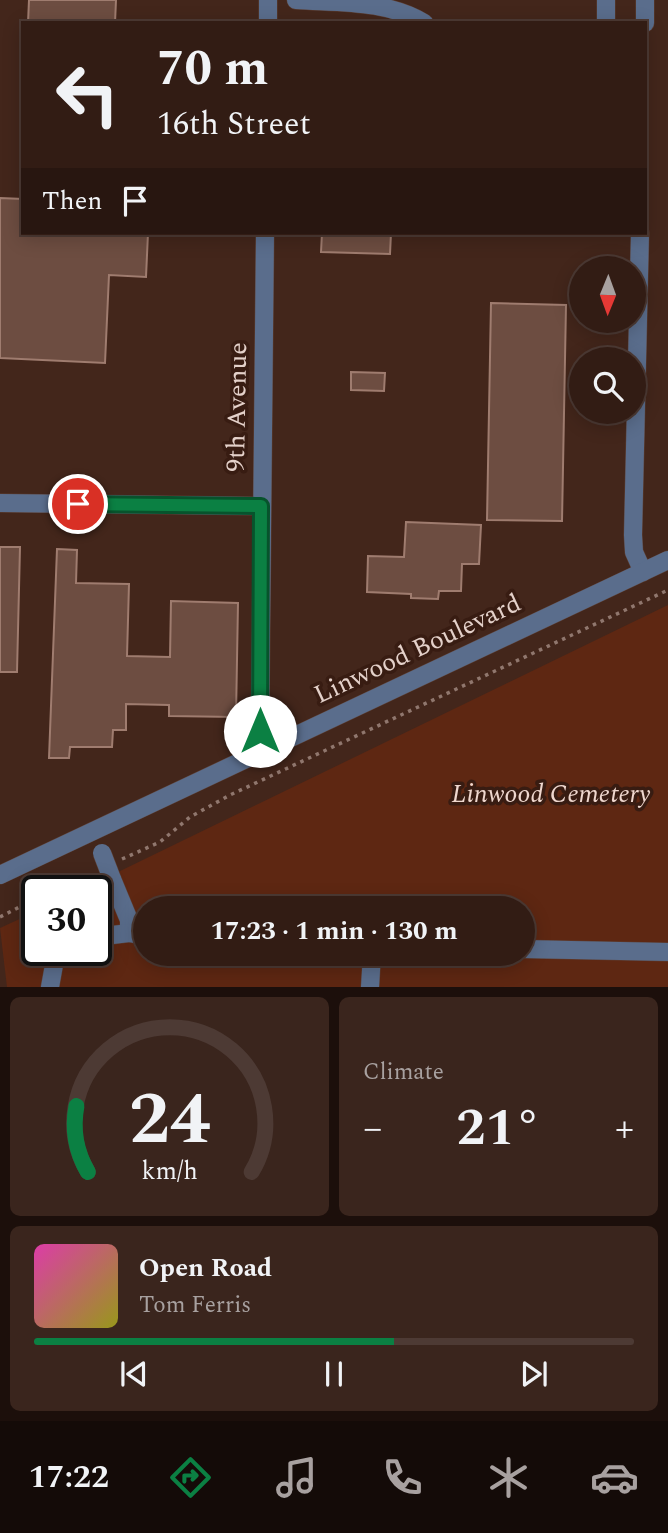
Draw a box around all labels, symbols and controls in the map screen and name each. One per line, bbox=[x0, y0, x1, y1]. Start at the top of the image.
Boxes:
text: 70 m bbox=[157, 32, 268, 107]
icon: left bbox=[42, 49, 133, 140]
text: 16th Street bbox=[157, 100, 311, 149]
text: Then bbox=[42, 181, 102, 221]
icon: arrive bbox=[116, 182, 154, 220]
north arrow bbox=[569, 256, 646, 332]
map controls bbox=[569, 256, 646, 424]
street label: 9th Avenue bbox=[216, 342, 258, 472]
button: search bbox=[569, 347, 646, 424]
pin bbox=[48, 474, 108, 534]
icon: arrive bbox=[59, 485, 97, 523]
street label: Linwood Boulevard bbox=[307, 583, 528, 715]
position arrow bbox=[223, 694, 297, 768]
park label: Linwood Cemetery bbox=[452, 774, 651, 814]
speed limit sign: 30 bbox=[21, 875, 112, 966]
text: 17:23 · 1 min · 130 m bbox=[210, 911, 458, 951]
text: Climate bbox=[363, 1055, 444, 1090]
text: 24 bbox=[129, 1066, 210, 1177]
text: 21° bbox=[456, 1089, 541, 1168]
text: − bbox=[363, 1100, 382, 1158]
text: + bbox=[615, 1100, 634, 1158]
text: km/h bbox=[141, 1153, 198, 1191]
text: Open Road bbox=[139, 1248, 272, 1288]
text: Tom Ferris bbox=[139, 1288, 251, 1323]
icon: previous bbox=[115, 1355, 153, 1393]
icon: pause bbox=[315, 1355, 353, 1393]
icon: next bbox=[515, 1355, 553, 1393]
text: 17:22 bbox=[29, 1453, 109, 1502]
icon: directions bbox=[166, 1453, 215, 1502]
icon: music bbox=[272, 1453, 321, 1502]
icon: phone bbox=[378, 1453, 427, 1502]
icon: climate bbox=[484, 1453, 533, 1502]
icon: car bbox=[590, 1453, 639, 1502]

